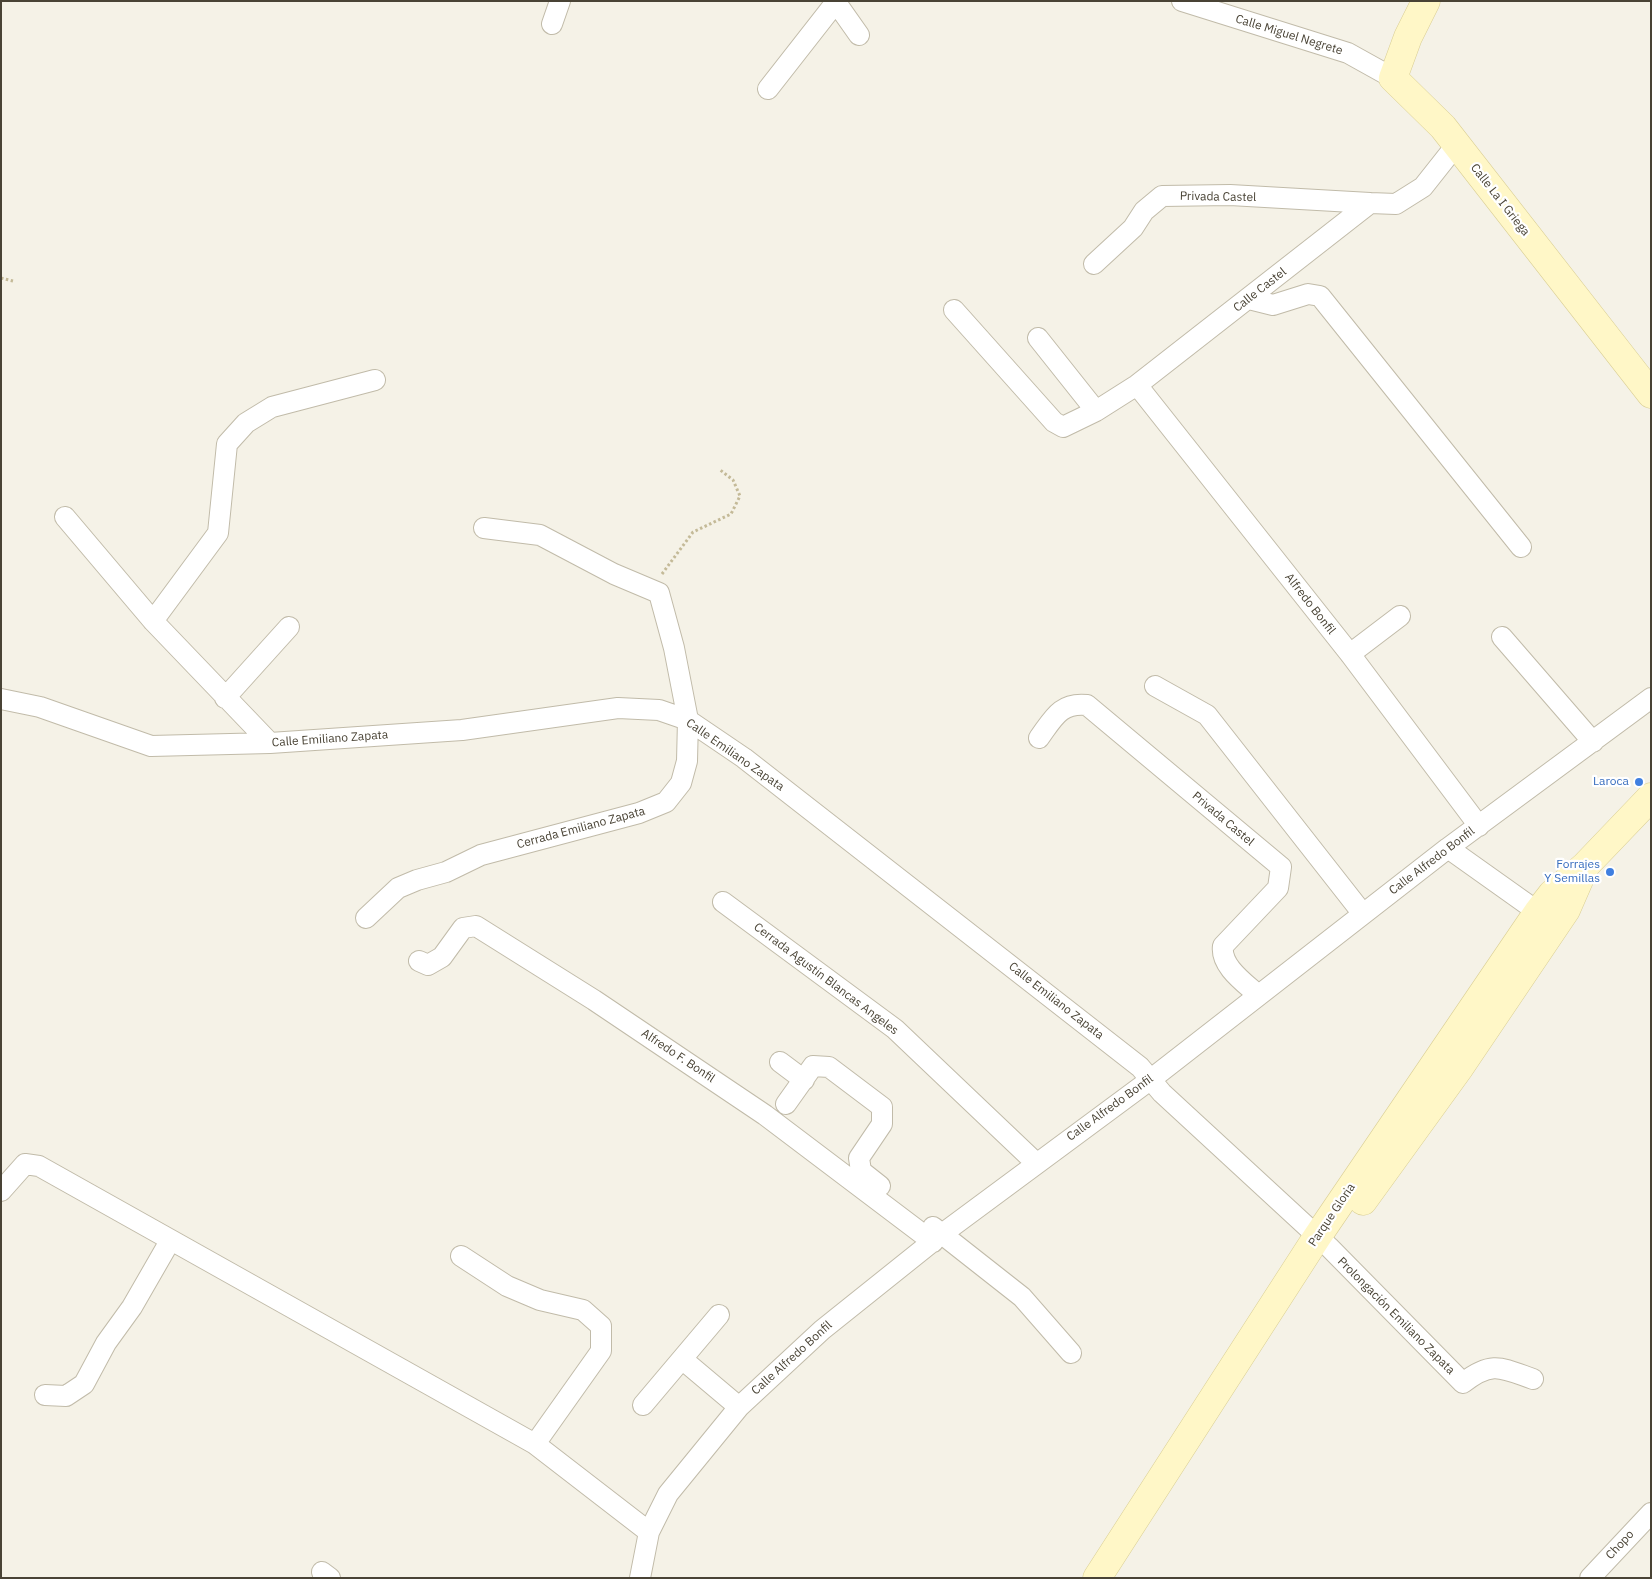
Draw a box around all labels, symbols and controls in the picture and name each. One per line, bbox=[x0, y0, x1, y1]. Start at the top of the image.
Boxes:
street label: Calle Miguel Negrete bbox=[1234, 12, 1344, 58]
street label: Calle La I Griega bbox=[1467, 161, 1533, 239]
street label: Privada Castel bbox=[1180, 189, 1256, 205]
street label: Calle Castel bbox=[1231, 265, 1289, 315]
street label: Alfredo Bonfil bbox=[1282, 571, 1338, 637]
street label: Calle Emiliano Zapata bbox=[683, 716, 787, 794]
street label: Calle Emiliano Zapata bbox=[271, 728, 389, 750]
place label: Laroca bbox=[1593, 775, 1629, 789]
marker: Laroca bbox=[1633, 776, 1645, 788]
street label: Privada Castel bbox=[1189, 789, 1257, 849]
street label: Cerrada Emiliano Zapata bbox=[515, 804, 647, 852]
street label: Calle Alfredo Bonfil bbox=[1386, 824, 1478, 898]
place label: Forrajes Y Semillas bbox=[1544, 858, 1600, 886]
marker: Forrajes Y Semillas bbox=[1604, 866, 1616, 878]
street label: Cerrada Agustín Blancas Angeles bbox=[751, 920, 901, 1038]
street label: Calle Emiliano Zapata bbox=[1006, 959, 1106, 1043]
street label: Alfredo F. Bonfil bbox=[639, 1026, 717, 1086]
street label: Calle Alfredo Bonfil bbox=[1064, 1072, 1156, 1144]
street label: Parque Gloria bbox=[1306, 1181, 1358, 1249]
street label: Prolongación Emiliano Zapata bbox=[1334, 1254, 1458, 1378]
street label: Calle Alfredo Bonfil bbox=[749, 1318, 835, 1398]
street label: Chopo bbox=[1603, 1527, 1637, 1563]

